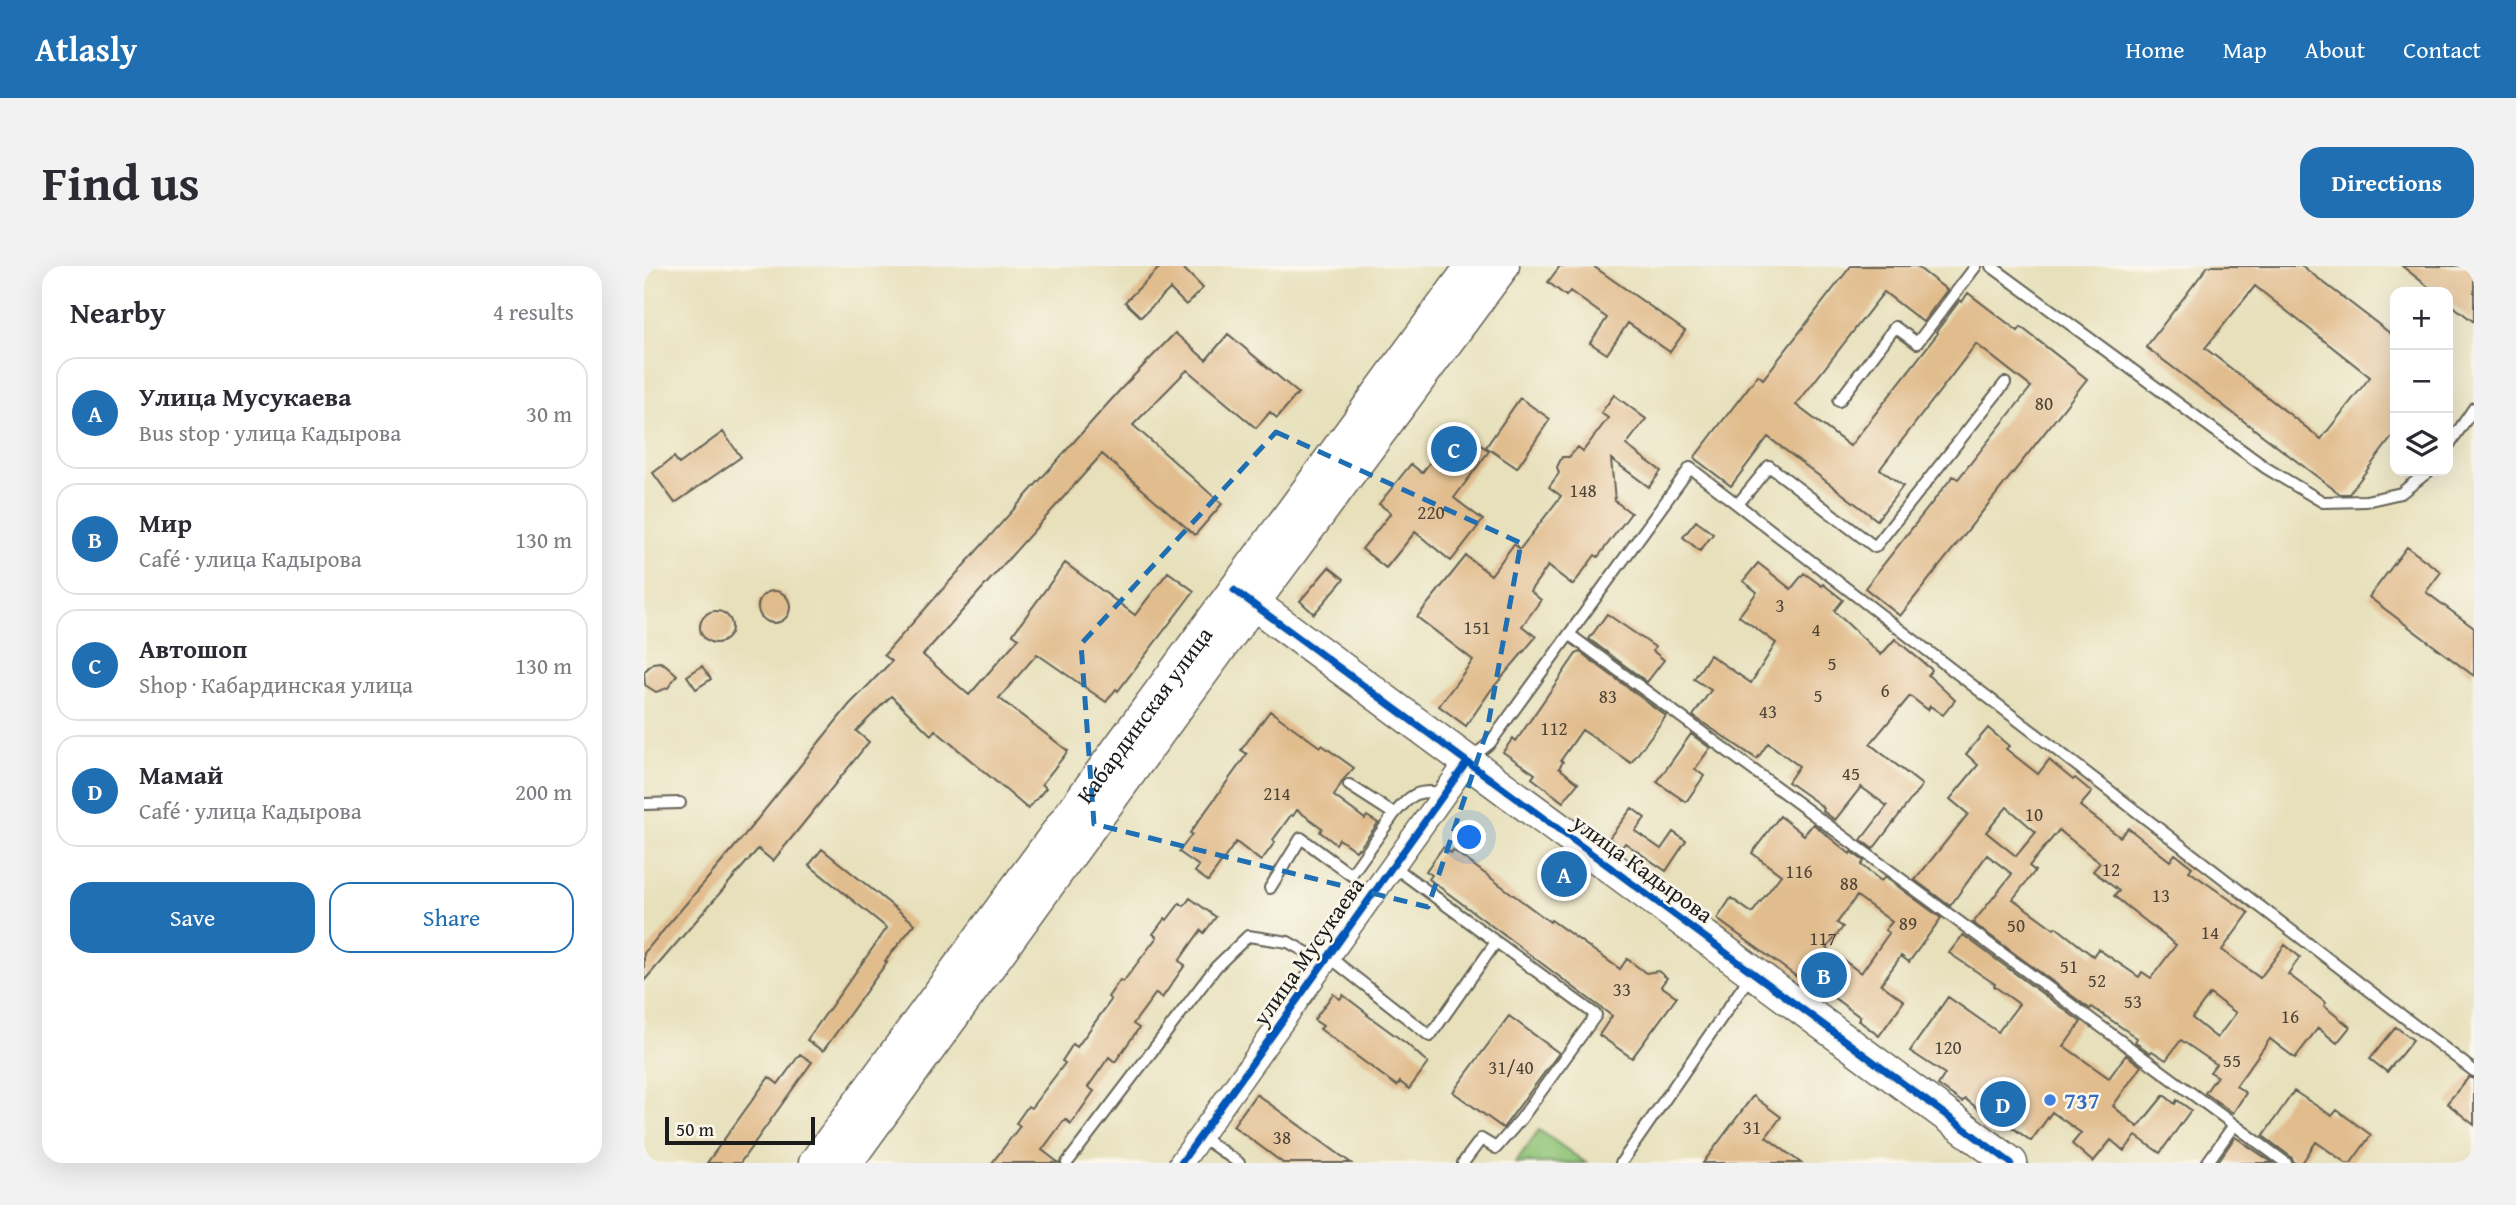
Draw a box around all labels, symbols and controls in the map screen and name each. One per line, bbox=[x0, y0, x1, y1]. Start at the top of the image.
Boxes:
text: Atlasly bbox=[35, 25, 137, 73]
text: Home bbox=[2126, 32, 2185, 67]
text: Map bbox=[2223, 32, 2267, 67]
text: About bbox=[2305, 32, 2365, 67]
text: Contact bbox=[2403, 32, 2481, 67]
text: Find us bbox=[42, 146, 200, 218]
button: Directions bbox=[2300, 147, 2474, 218]
map controls bbox=[2390, 287, 2453, 476]
button: + bbox=[2390, 287, 2453, 350]
text: Nearby bbox=[70, 290, 166, 334]
text: 4 results bbox=[493, 295, 574, 328]
button: − bbox=[2390, 350, 2453, 413]
text: Улица Мусукаева bbox=[139, 377, 352, 416]
house number: 80 bbox=[2035, 389, 2053, 417]
text: A bbox=[88, 397, 102, 430]
text: 30 m bbox=[526, 397, 572, 430]
button: layers bbox=[2390, 413, 2453, 476]
text: Bus stop · улица Кадырова bbox=[139, 416, 401, 449]
pin: C bbox=[1431, 423, 1477, 475]
house number: 148 bbox=[1569, 476, 1597, 504]
house number: 220 bbox=[1417, 498, 1445, 526]
text: Мир bbox=[139, 503, 192, 542]
text: B bbox=[88, 523, 102, 556]
text: 130 m bbox=[515, 523, 572, 556]
text: Café · улица Кадырова bbox=[139, 542, 362, 575]
house number: 3 bbox=[1775, 591, 1785, 619]
house number: 151 bbox=[1463, 613, 1491, 641]
house number: 4 bbox=[1811, 615, 1821, 643]
street label: Кабардинская улица bbox=[1068, 619, 1219, 810]
text: Автошоп bbox=[139, 629, 247, 668]
text: C bbox=[88, 649, 102, 682]
text: 130 m bbox=[515, 649, 572, 682]
house number: 5 bbox=[1827, 649, 1837, 677]
text: Shop · Кабардинская улица bbox=[139, 668, 413, 701]
house number: 6 bbox=[1880, 676, 1890, 704]
house number: 5 bbox=[1813, 681, 1823, 709]
house number: 83 bbox=[1599, 682, 1617, 710]
house number: 43 bbox=[1759, 697, 1777, 725]
house number: 112 bbox=[1540, 714, 1568, 742]
text: Мамай bbox=[139, 755, 223, 794]
house number: 45 bbox=[1842, 759, 1860, 787]
text: D bbox=[88, 775, 102, 808]
text: 200 m bbox=[515, 775, 572, 808]
house number: 214 bbox=[1263, 779, 1291, 807]
text: Café · улица Кадырова bbox=[139, 794, 362, 827]
house number: 10 bbox=[2025, 800, 2043, 828]
street label: улица Кадырова bbox=[1565, 805, 1720, 930]
your location bbox=[1452, 820, 1486, 854]
pin: A bbox=[1541, 848, 1587, 900]
house number: 12 bbox=[2102, 855, 2120, 883]
house number: 116 bbox=[1785, 857, 1813, 885]
house number: 88 bbox=[1840, 869, 1858, 897]
street label: улица Мусукаева bbox=[1244, 870, 1372, 1033]
house number: 13 bbox=[2152, 881, 2170, 909]
button: Save bbox=[70, 882, 315, 953]
button: Share bbox=[329, 882, 574, 953]
house number: 89 bbox=[1899, 909, 1917, 937]
house number: 50 bbox=[2007, 911, 2025, 939]
house number: 14 bbox=[2201, 918, 2219, 946]
house number: 117 bbox=[1809, 924, 1837, 952]
pin: B bbox=[1801, 949, 1847, 1001]
house number: 51 bbox=[2060, 952, 2078, 980]
house number: 52 bbox=[2088, 966, 2106, 994]
house number: 33 bbox=[1613, 975, 1631, 1003]
house number: 53 bbox=[2124, 987, 2142, 1015]
house number: 16 bbox=[2281, 1002, 2299, 1030]
house number: 120 bbox=[1934, 1033, 1962, 1061]
house number: 55 bbox=[2223, 1046, 2241, 1074]
house number: 31/40 bbox=[1488, 1053, 1534, 1081]
pin: D bbox=[1980, 1078, 2026, 1130]
place label: 737 bbox=[2064, 1084, 2100, 1117]
marker: 737 bbox=[2042, 1092, 2058, 1108]
house number: 31 bbox=[1743, 1113, 1761, 1141]
scale bar bbox=[665, 1114, 816, 1146]
text: 50 m bbox=[676, 1115, 714, 1143]
house number: 38 bbox=[1273, 1123, 1291, 1151]

